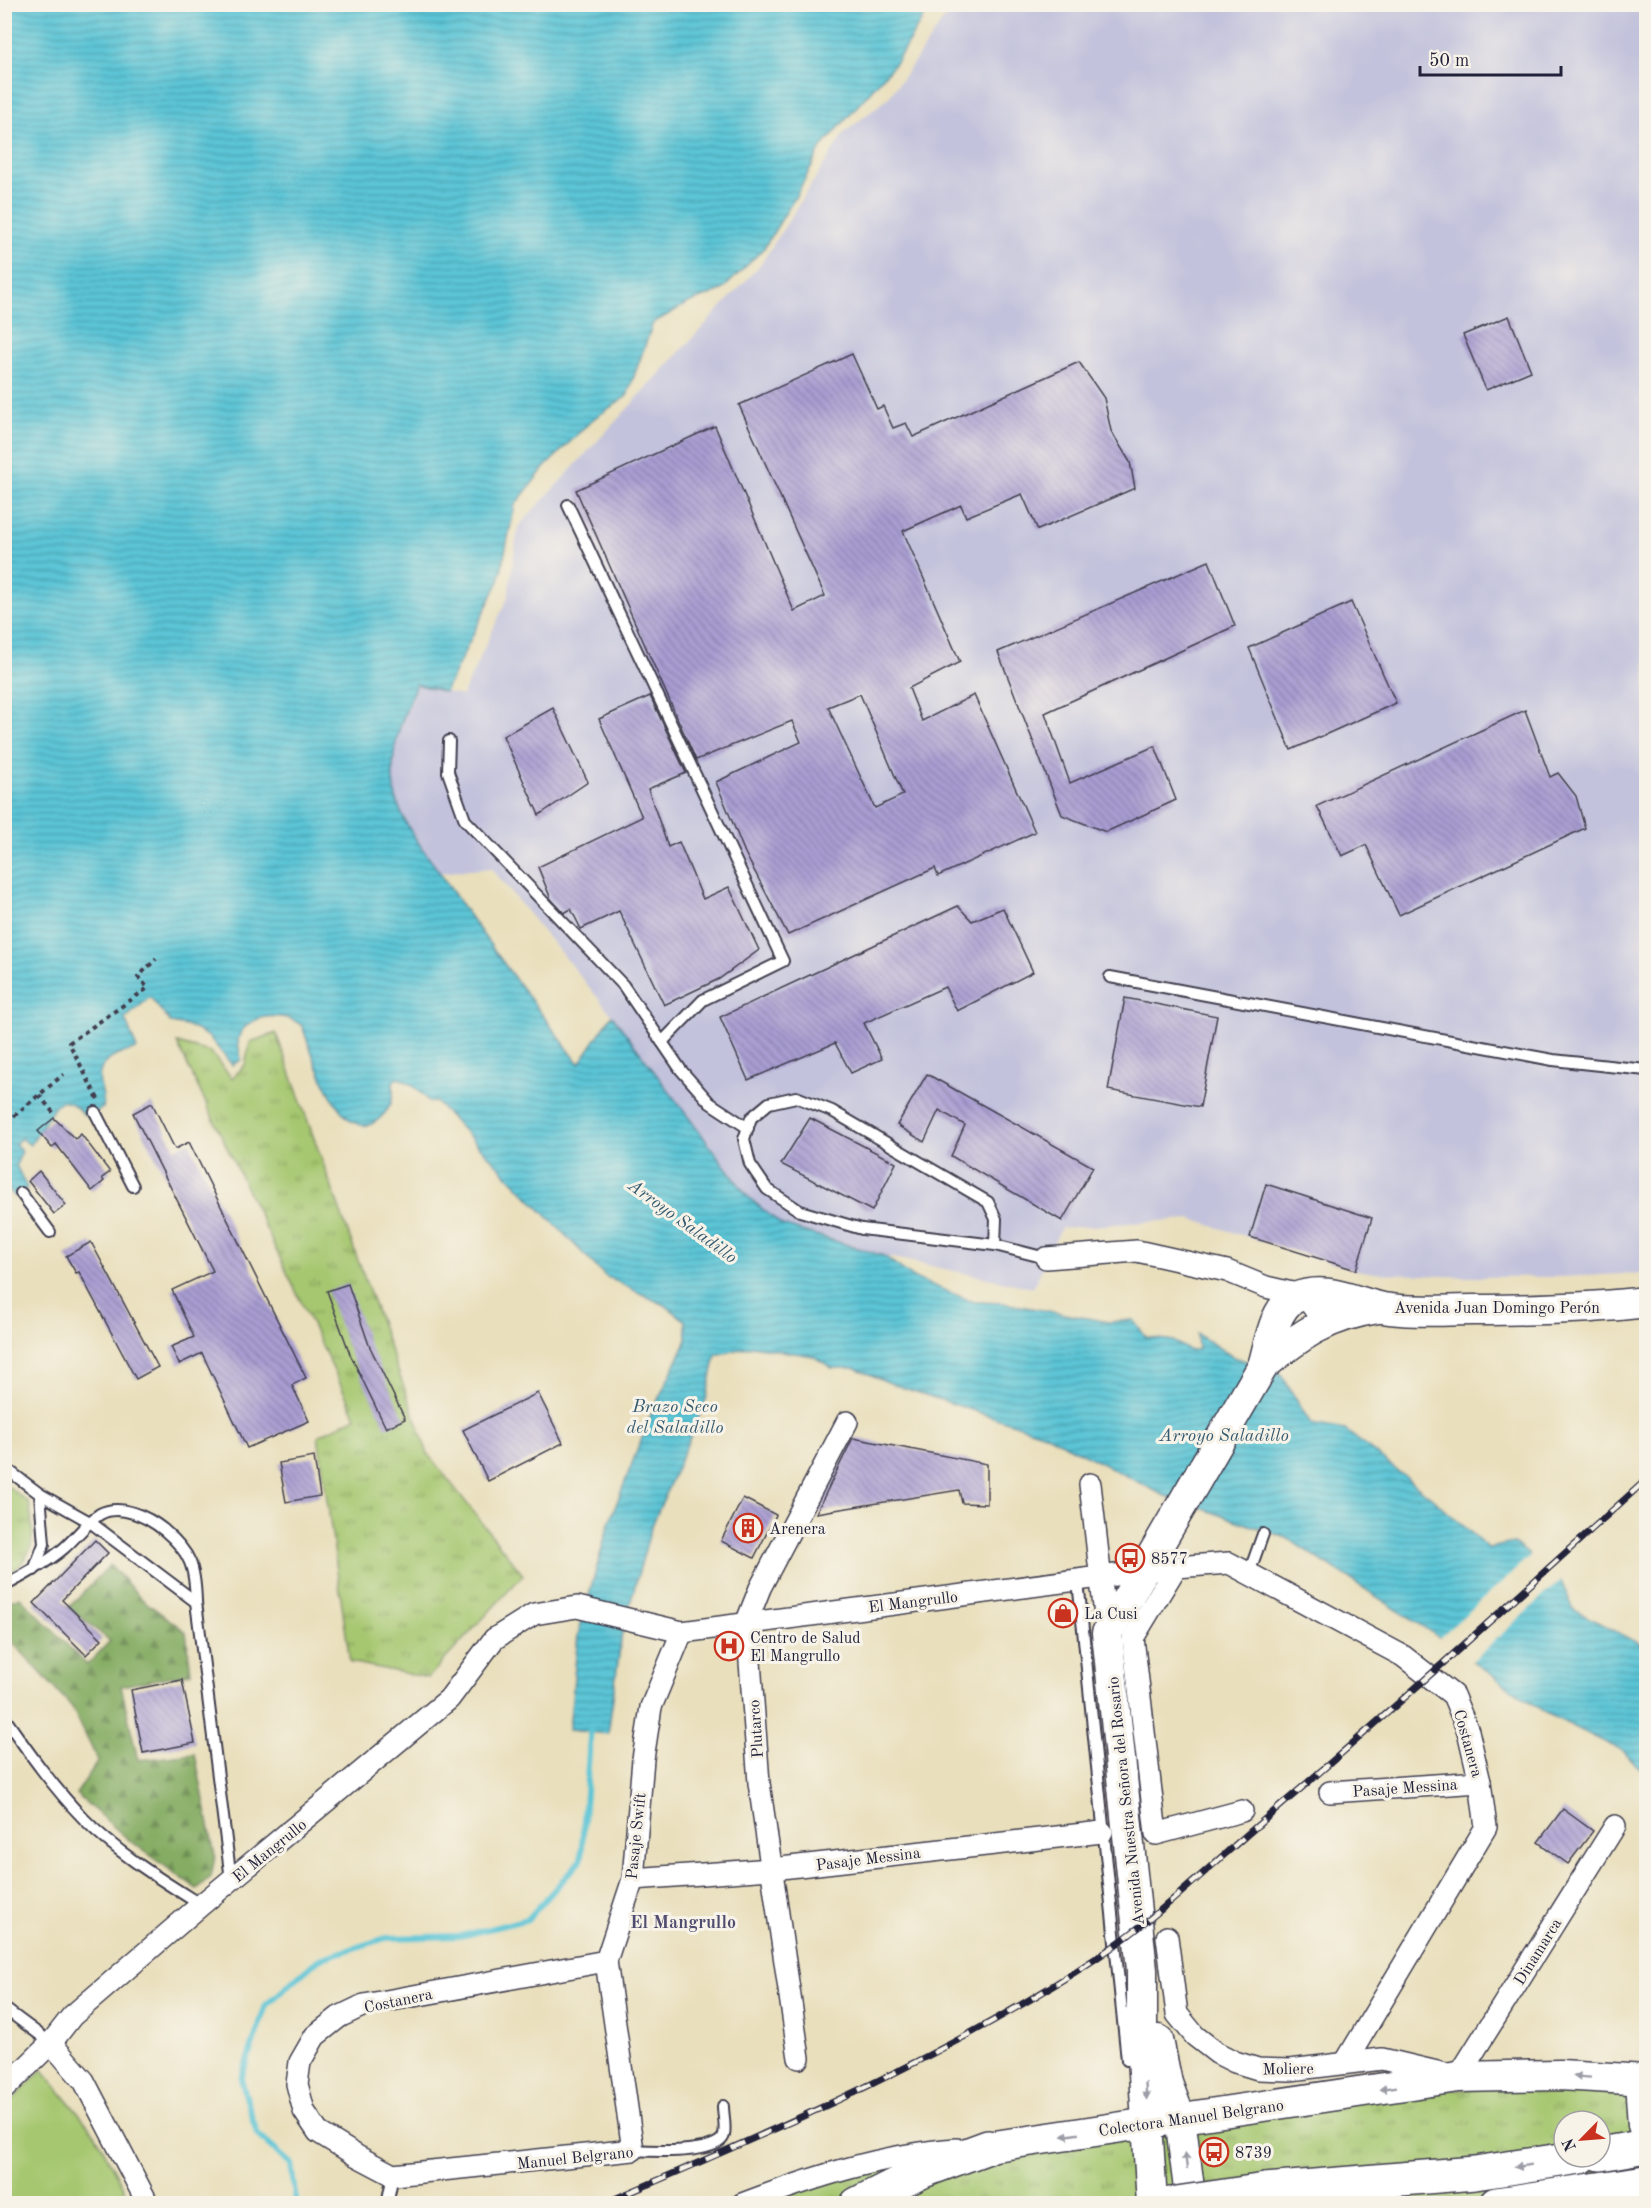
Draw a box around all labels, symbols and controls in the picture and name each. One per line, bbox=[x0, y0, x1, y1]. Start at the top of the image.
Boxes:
scale bar bbox=[1420, 39, 1561, 77]
text: 50 m bbox=[1429, 52, 1469, 70]
water label: Arroyo Saladillo bbox=[624, 1176, 740, 1267]
street label: Avenida Juan Domingo Perón bbox=[1394, 1301, 1600, 1317]
water label: Brazo Seco del Saladillo bbox=[626, 1398, 724, 1437]
water label: Arroyo Saladillo bbox=[1158, 1427, 1289, 1445]
building icon: Arenera bbox=[732, 1512, 764, 1544]
place label: Arenera bbox=[769, 1522, 826, 1538]
bus stop icon: 8577 bbox=[1114, 1542, 1146, 1574]
place label: 8577 bbox=[1151, 1552, 1188, 1568]
street label: El Mangrullo bbox=[868, 1590, 959, 1616]
shop icon: La Cusi bbox=[1047, 1597, 1079, 1629]
place label: La Cusi bbox=[1084, 1607, 1138, 1623]
hospital icon: Centro de Salud El Mangrullo bbox=[713, 1630, 745, 1662]
place label: Centro de Salud El Mangrullo bbox=[750, 1631, 861, 1665]
street label: Avenida Nuestra Señora del Rosario bbox=[1106, 1676, 1148, 1926]
street label: Plutarco bbox=[747, 1699, 767, 1759]
street label: Costanera bbox=[1450, 1708, 1484, 1779]
street label: Pasaje Messina bbox=[1352, 1777, 1458, 1801]
street label: Pasaje Swift bbox=[624, 1792, 650, 1881]
street label: El Mangrullo bbox=[230, 1817, 310, 1886]
street label: Pasaje Messina bbox=[815, 1846, 922, 1874]
district label: El Mangrullo bbox=[630, 1914, 736, 1932]
street label: Dinamarca bbox=[1512, 1916, 1566, 1988]
street label: Costanera bbox=[363, 1987, 434, 2017]
street label: Moliere bbox=[1262, 2062, 1314, 2078]
one-way arrow bbox=[1572, 2072, 1591, 2081]
one-way arrow bbox=[1141, 2082, 1151, 2101]
one-way arrow bbox=[1378, 2084, 1397, 2093]
street label: Colectora Manuel Belgrano bbox=[1098, 2098, 1285, 2140]
north arrow bbox=[1552, 2109, 1612, 2169]
one-way arrow bbox=[1060, 2130, 1079, 2139]
text: N bbox=[1560, 2135, 1580, 2153]
bus stop icon: 8739 bbox=[1198, 2136, 1230, 2168]
street label: Manuel Belgrano bbox=[516, 2145, 634, 2173]
place label: 8739 bbox=[1235, 2146, 1272, 2162]
one-way arrow bbox=[1181, 2151, 1190, 2170]
one-way arrow bbox=[1513, 2161, 1532, 2170]

